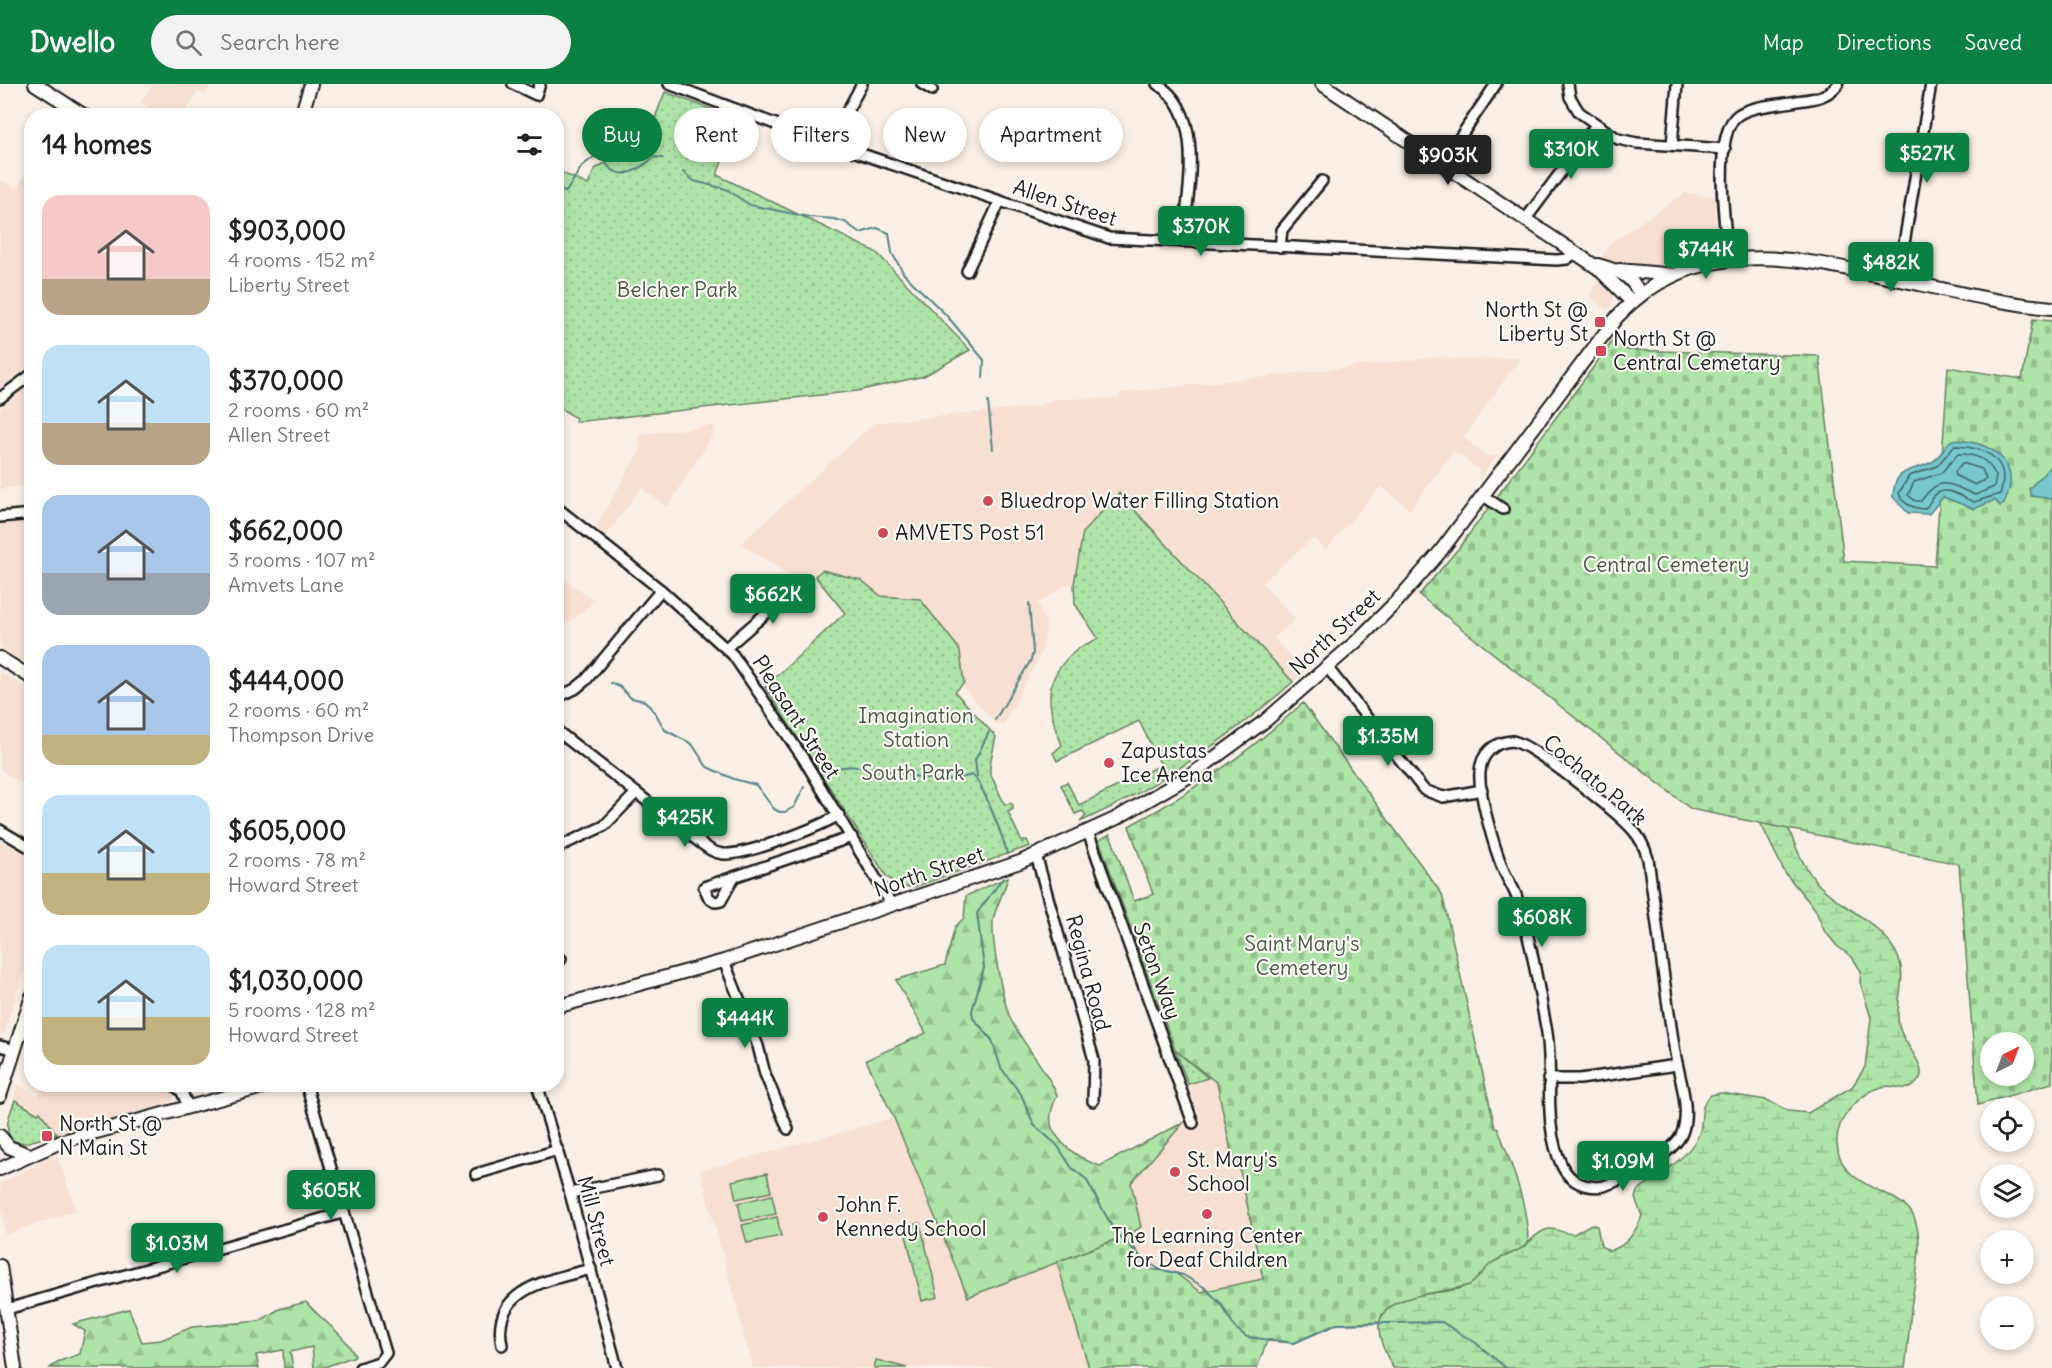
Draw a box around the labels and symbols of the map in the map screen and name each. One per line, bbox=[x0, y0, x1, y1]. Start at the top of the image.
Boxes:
pin: $310K bbox=[1529, 129, 1613, 180]
pin: $527K bbox=[1885, 133, 1969, 184]
pin: $903K bbox=[1406, 135, 1490, 186]
street label: Allen Street bbox=[1010, 173, 1120, 232]
pin: $370K bbox=[1159, 206, 1243, 257]
pin: $744K bbox=[1664, 229, 1748, 280]
pin: $482K bbox=[1849, 242, 1933, 293]
park label: Belcher Park bbox=[617, 276, 737, 303]
place label: North St @ Liberty St bbox=[1485, 296, 1588, 347]
marker: North St @ Liberty St bbox=[1593, 315, 1607, 329]
place label: North St @ Central Cemetary bbox=[1613, 325, 1781, 376]
marker: North St @ Central Cemetary bbox=[1594, 344, 1608, 358]
place label: Bluedrop Water Filling Station bbox=[1000, 487, 1279, 514]
marker: Bluedrop Water Filling Station bbox=[981, 494, 995, 508]
place label: AMVETS Post 51 bbox=[895, 519, 1045, 546]
marker: AMVETS Post 51 bbox=[876, 526, 890, 540]
park label: Central Cemetery bbox=[1583, 551, 1749, 578]
pin: $662K bbox=[731, 574, 815, 625]
street label: North Street bbox=[1283, 583, 1386, 681]
street label: Pleasant Street bbox=[746, 650, 846, 784]
park label: Imagination Station bbox=[858, 702, 974, 753]
pin: $1.35M bbox=[1339, 716, 1437, 767]
street label: Cochato Park bbox=[1538, 728, 1653, 831]
place label: Zapustas Ice Arena bbox=[1121, 737, 1213, 788]
marker: Zapustas Ice Arena bbox=[1102, 756, 1116, 770]
park label: South Park bbox=[861, 759, 965, 786]
pin: $425K bbox=[643, 797, 727, 848]
street label: North Street bbox=[870, 840, 988, 903]
pin: $608K bbox=[1500, 897, 1584, 948]
street label: Regina Road bbox=[1060, 912, 1117, 1034]
street label: Seton Way bbox=[1127, 919, 1187, 1023]
park label: Saint Mary's Cemetery bbox=[1244, 930, 1360, 981]
pin: $444K bbox=[703, 998, 787, 1049]
north arrow bbox=[1980, 1032, 2034, 1086]
place label: North St @ N Main St bbox=[59, 1110, 162, 1161]
marker: North St @ N Main St bbox=[40, 1129, 54, 1143]
pin: $1.09M bbox=[1574, 1141, 1672, 1192]
place label: St. Mary's School bbox=[1187, 1146, 1278, 1197]
marker: St. Mary's School bbox=[1168, 1165, 1182, 1179]
pin: $605K bbox=[289, 1170, 373, 1221]
street label: Mill Street bbox=[572, 1173, 621, 1269]
place label: John F. Kennedy School bbox=[835, 1191, 986, 1242]
marker: The Learning Center for Deaf Children bbox=[1200, 1207, 1214, 1221]
marker: John F. Kennedy School bbox=[816, 1210, 830, 1224]
place label: The Learning Center for Deaf Children bbox=[1111, 1222, 1303, 1273]
pin: $1.03M bbox=[128, 1223, 226, 1274]

